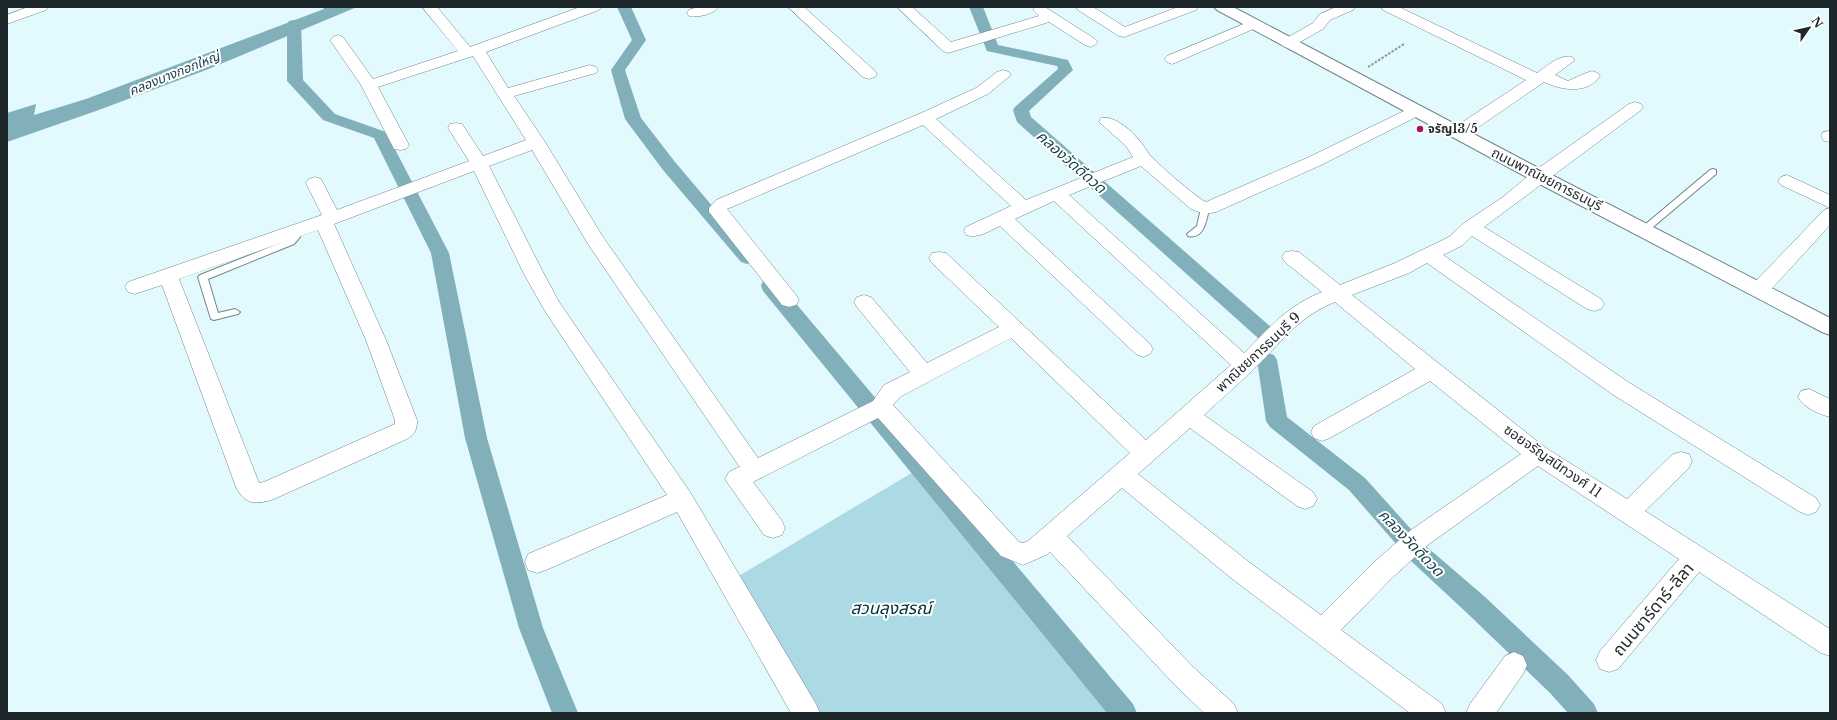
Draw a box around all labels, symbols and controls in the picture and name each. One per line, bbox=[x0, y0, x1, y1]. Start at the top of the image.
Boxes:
north arrow bbox=[1789, 8, 1829, 48]
text: N bbox=[1809, 14, 1826, 31]
water label: คลองบางกอกใหญ่ bbox=[126, 47, 224, 99]
place label: จรัญ13/5 bbox=[1428, 121, 1478, 136]
marker: จรัญ13/5 bbox=[1415, 124, 1425, 134]
water label: คลองวัดดีดวด bbox=[1033, 126, 1111, 198]
street label: ถนนพาณิชยการธนบุรี bbox=[1488, 143, 1606, 215]
street label: พาณิชยการธนบุรี 9 bbox=[1212, 308, 1304, 396]
street label: ซอยจรัญสนิทวงศ์ 11 bbox=[1500, 420, 1606, 502]
water label: คลองวัดดีดวด bbox=[1375, 505, 1449, 581]
street label: ถนนซาร์ดาร์-ลีลา bbox=[1608, 558, 1699, 660]
park label: สวนลุงสรณ์ bbox=[851, 598, 934, 619]

